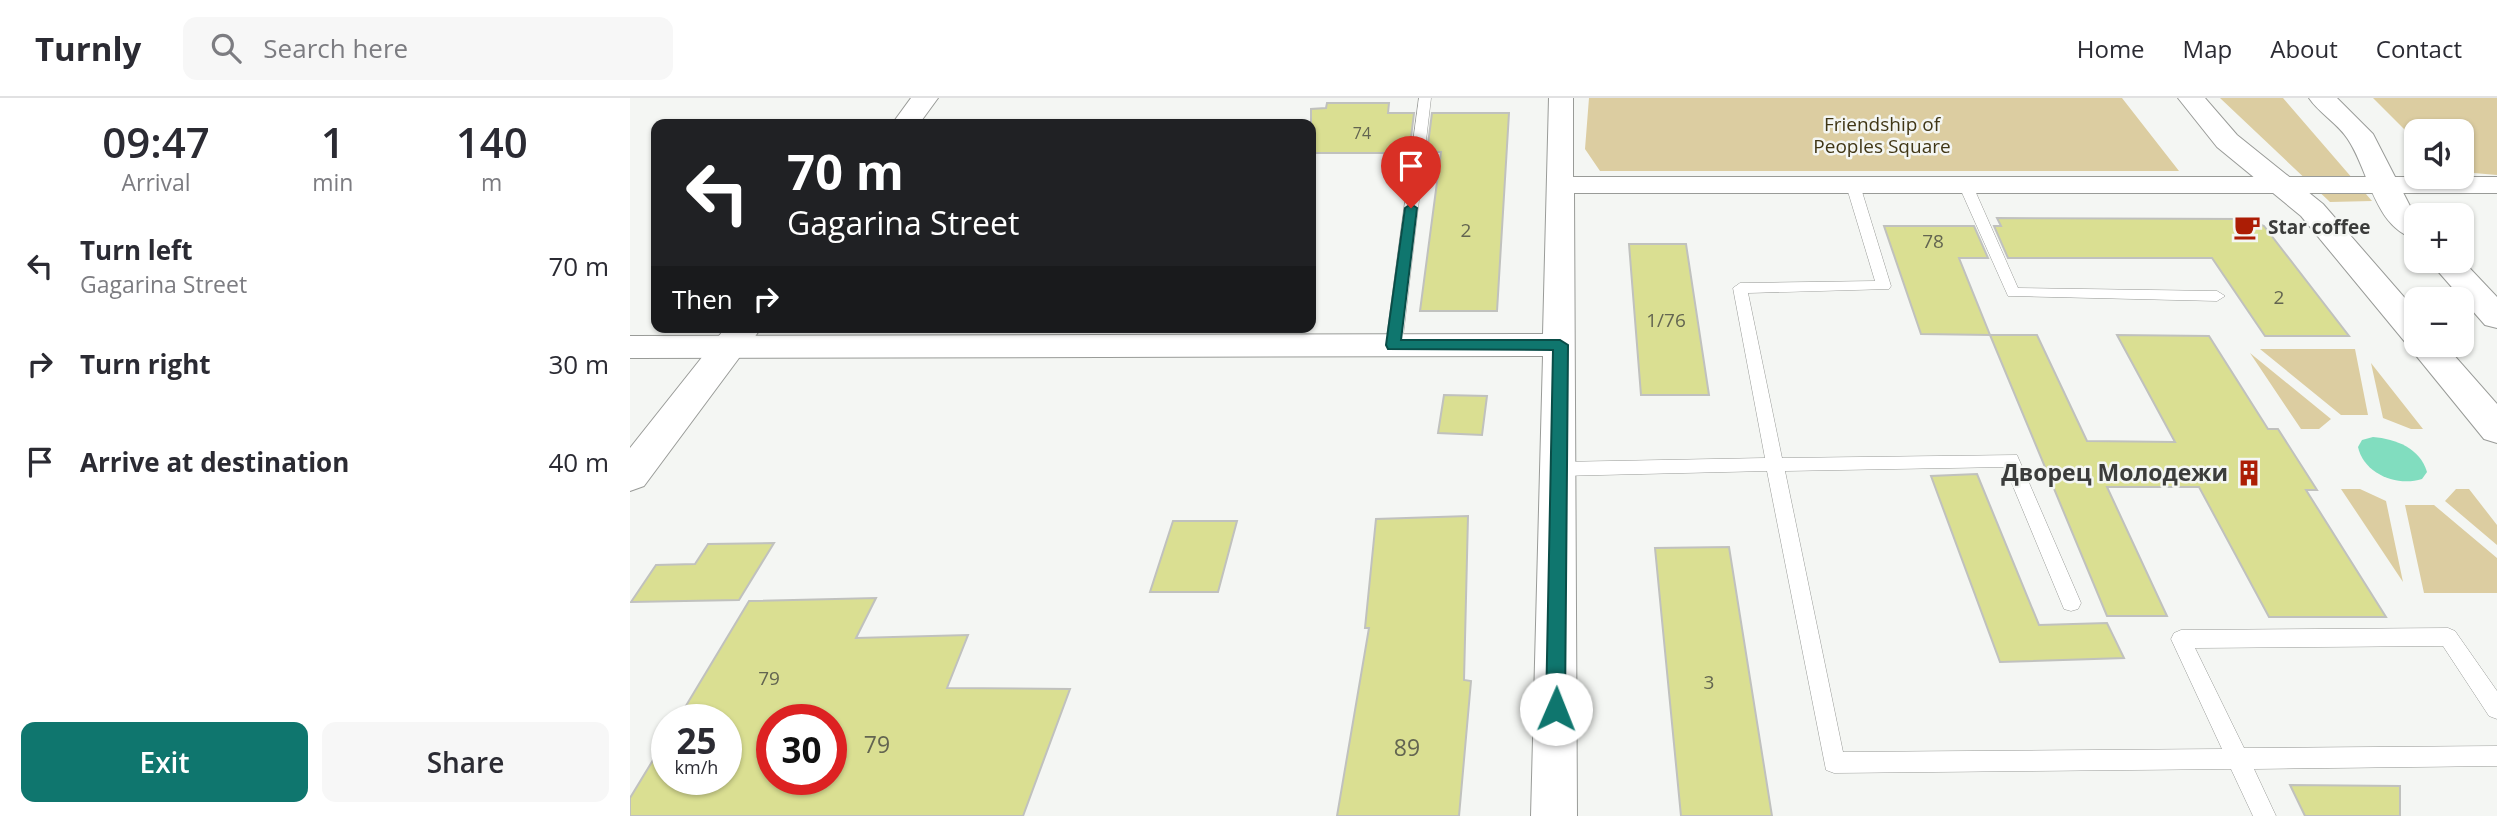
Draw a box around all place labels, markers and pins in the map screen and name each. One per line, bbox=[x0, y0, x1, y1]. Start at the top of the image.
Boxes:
pin bbox=[1381, 136, 1441, 208]
cafe icon: Star coffee bbox=[2232, 212, 2262, 242]
place label: Star coffee bbox=[2268, 214, 2370, 240]
place label: Дворец Молодежи bbox=[2001, 456, 2228, 488]
building icon: Дворец Молодежи bbox=[2234, 458, 2264, 488]

